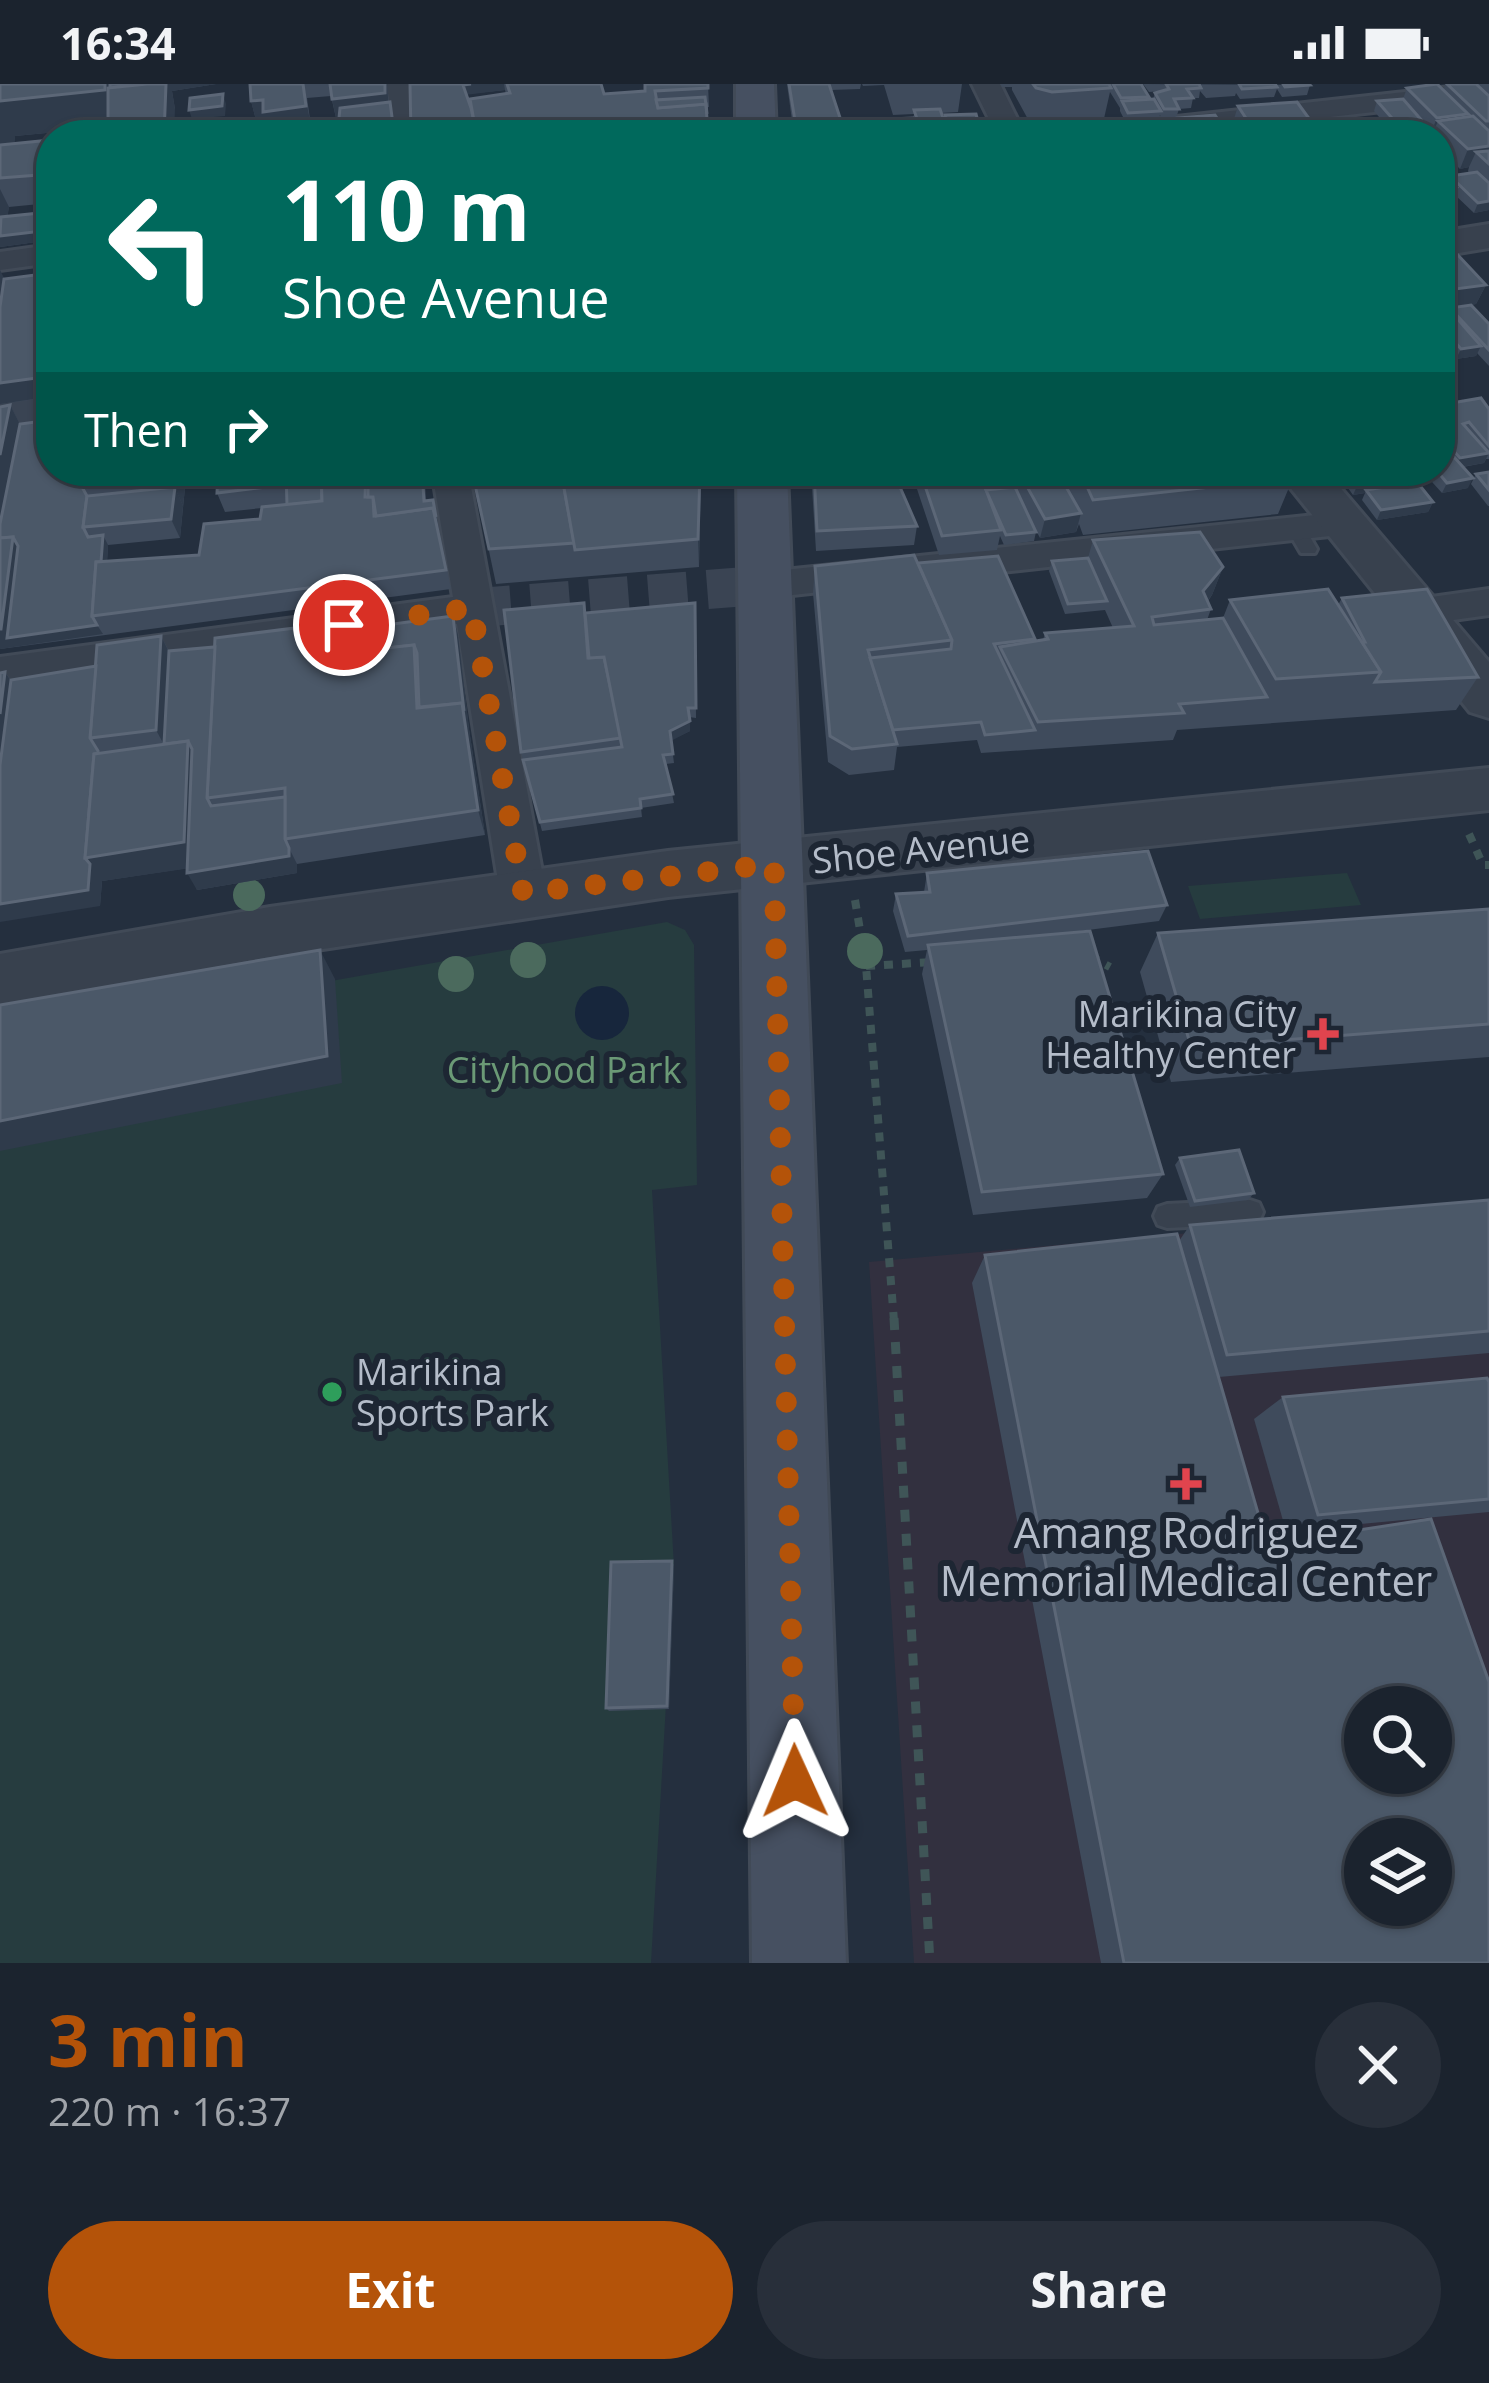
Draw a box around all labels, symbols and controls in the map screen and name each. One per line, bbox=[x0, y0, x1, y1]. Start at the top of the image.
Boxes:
text: 16:34 bbox=[60, 12, 176, 73]
text: 110 m bbox=[282, 151, 530, 266]
icon: left bbox=[84, 168, 240, 324]
text: Shoe Avenue bbox=[282, 260, 610, 334]
icon: right bbox=[213, 396, 279, 462]
text: Then bbox=[84, 399, 189, 460]
pin bbox=[293, 574, 395, 676]
icon: arrive bbox=[311, 592, 377, 658]
street label: Shoe Avenue bbox=[810, 813, 1032, 885]
place label: Marikina City Healthy Center bbox=[1045, 989, 1297, 1079]
marker: Marikina City Healthy Center bbox=[1307, 1018, 1339, 1050]
park label: Cityhood Park bbox=[447, 1045, 681, 1094]
place label: Marikina Sports Park bbox=[356, 1347, 549, 1437]
marker: Marikina Sports Park bbox=[319, 1379, 345, 1405]
marker: Amang Rodriguez Memorial Medical Center bbox=[1170, 1468, 1202, 1500]
place label: Amang Rodriguez Memorial Medical Center bbox=[940, 1503, 1432, 1608]
map controls bbox=[1344, 1686, 1452, 1926]
button: search bbox=[1344, 1686, 1452, 1794]
position arrow bbox=[732, 1718, 858, 1844]
button: layers bbox=[1344, 1818, 1452, 1926]
text: 3 min bbox=[48, 1990, 248, 2088]
button: close bbox=[1315, 2002, 1441, 2128]
text: 220 m · 16:37 bbox=[48, 2084, 291, 2137]
button: Exit bbox=[48, 2221, 733, 2359]
button: Share bbox=[757, 2221, 1441, 2359]

